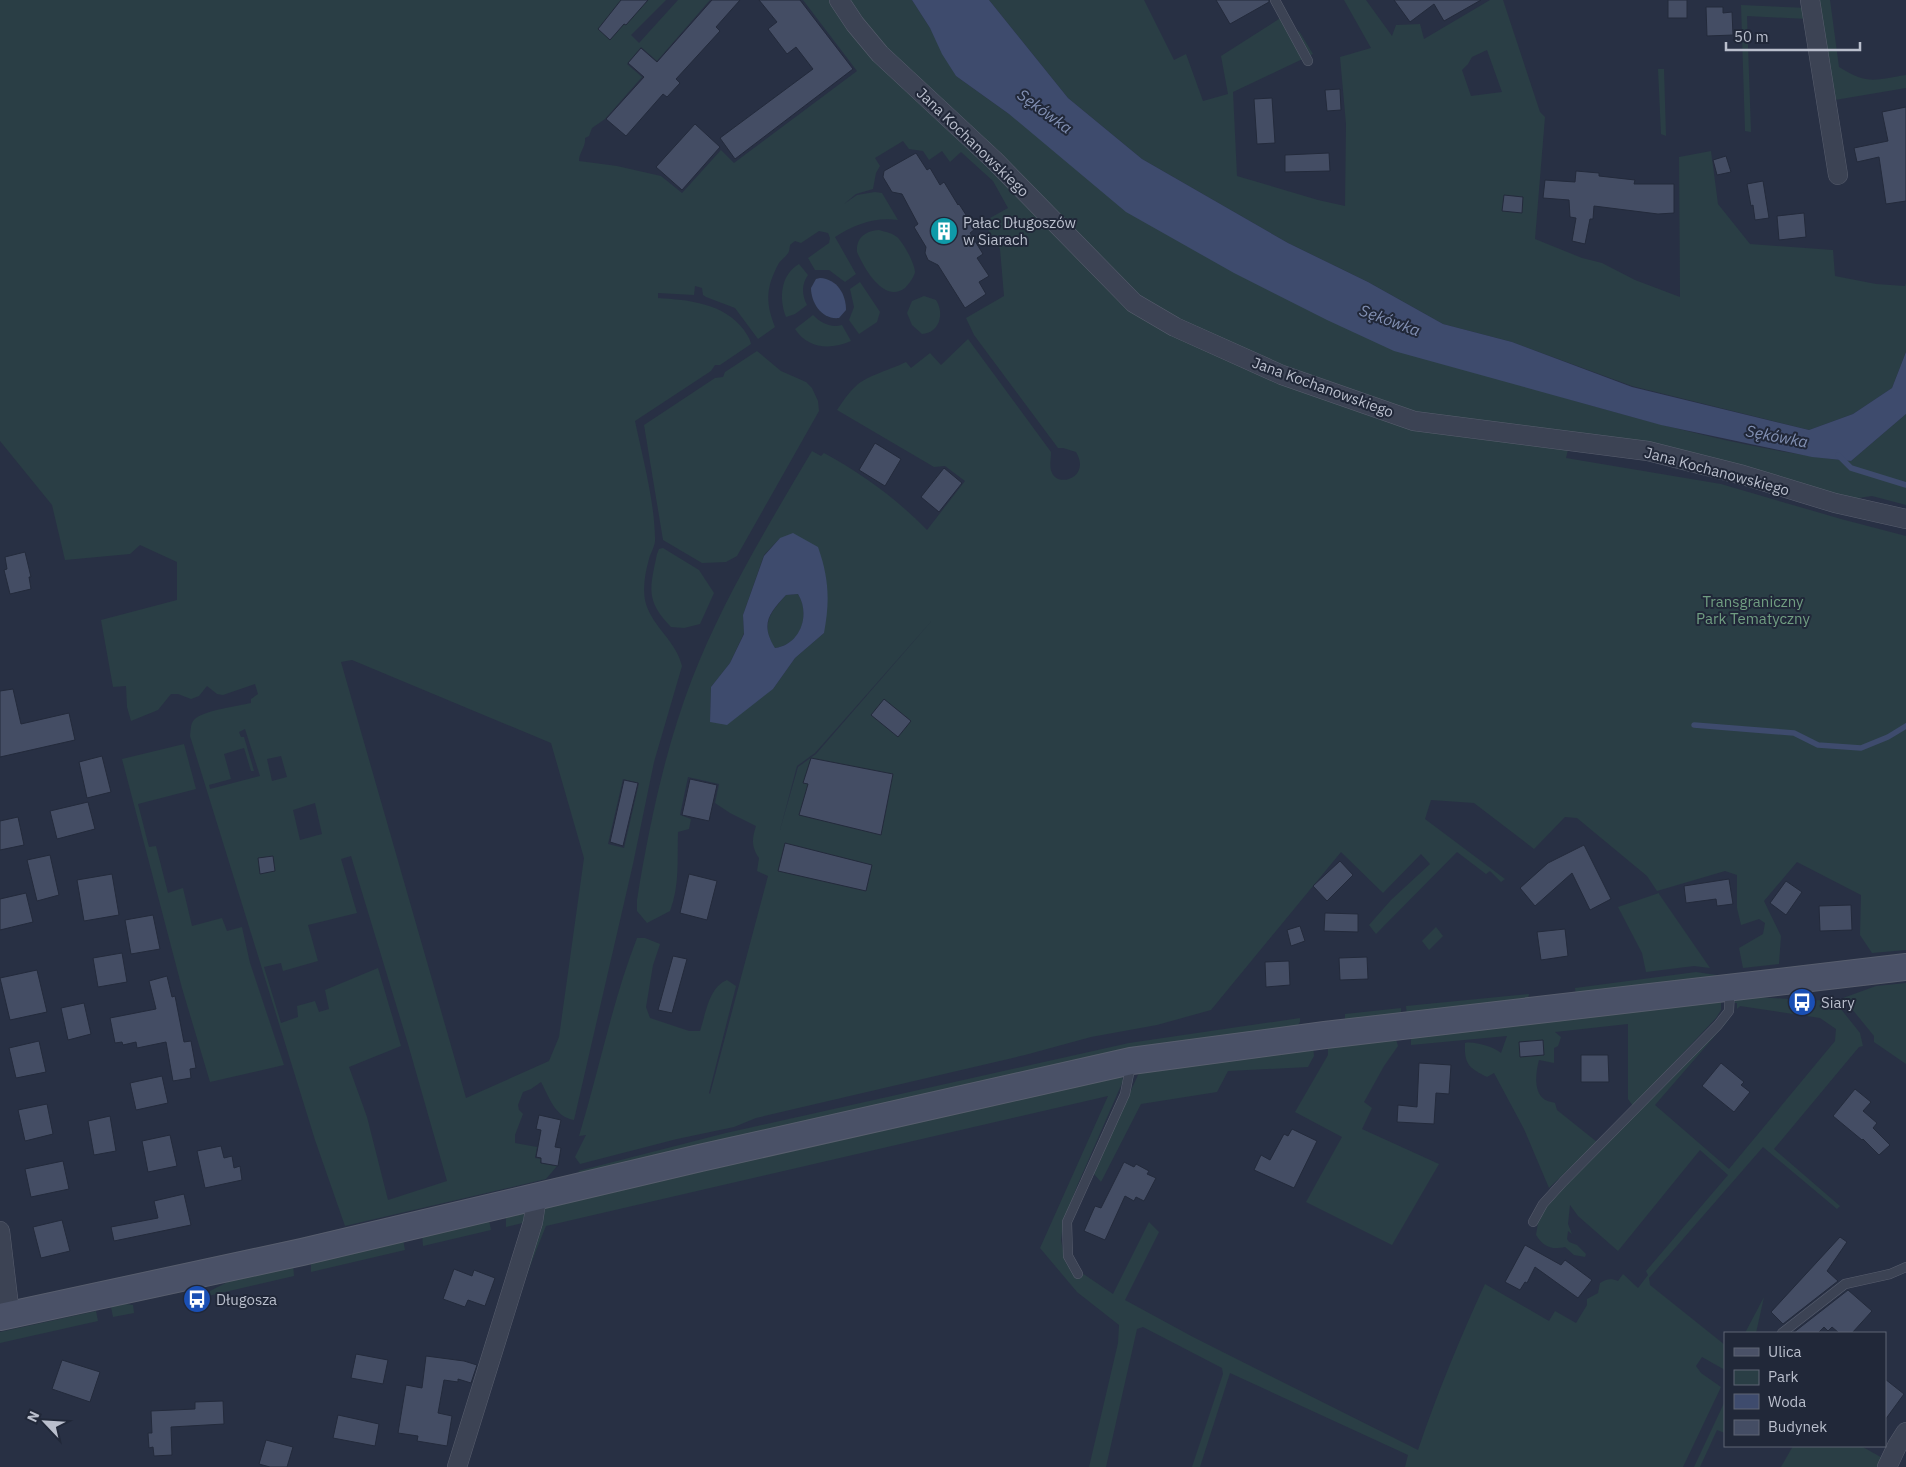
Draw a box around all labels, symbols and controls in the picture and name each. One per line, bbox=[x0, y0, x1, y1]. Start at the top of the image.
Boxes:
scale bar bbox=[1726, 20, 1860, 52]
text: 50 m bbox=[1734, 27, 1769, 46]
street label: Jana Kochanowskiego bbox=[913, 83, 1033, 201]
water label: Sękówka bbox=[1014, 84, 1076, 138]
place label: Pałac Długoszów w Siarach bbox=[963, 213, 1076, 249]
building icon: Pałac Długoszów w Siarach bbox=[929, 216, 959, 246]
water label: Sękówka bbox=[1357, 300, 1423, 340]
street label: Jana Kochanowskiego bbox=[1250, 353, 1396, 421]
water label: Sękówka bbox=[1744, 420, 1810, 452]
street label: Jana Kochanowskiego bbox=[1643, 443, 1791, 499]
park label: Transgraniczny Park Tematyczny bbox=[1696, 592, 1810, 628]
bus stop icon: Siary bbox=[1787, 987, 1817, 1017]
place label: Siary bbox=[1821, 993, 1855, 1012]
bus stop icon: Długosza bbox=[182, 1284, 212, 1314]
place label: Długosza bbox=[216, 1290, 277, 1309]
legend bbox=[1724, 1332, 1886, 1447]
text: Ulica bbox=[1768, 1342, 1802, 1361]
text: Park bbox=[1768, 1367, 1798, 1386]
text: Woda bbox=[1768, 1392, 1806, 1411]
north arrow bbox=[20, 1397, 70, 1447]
text: N bbox=[23, 1408, 44, 1425]
text: Budynek bbox=[1768, 1417, 1827, 1436]

